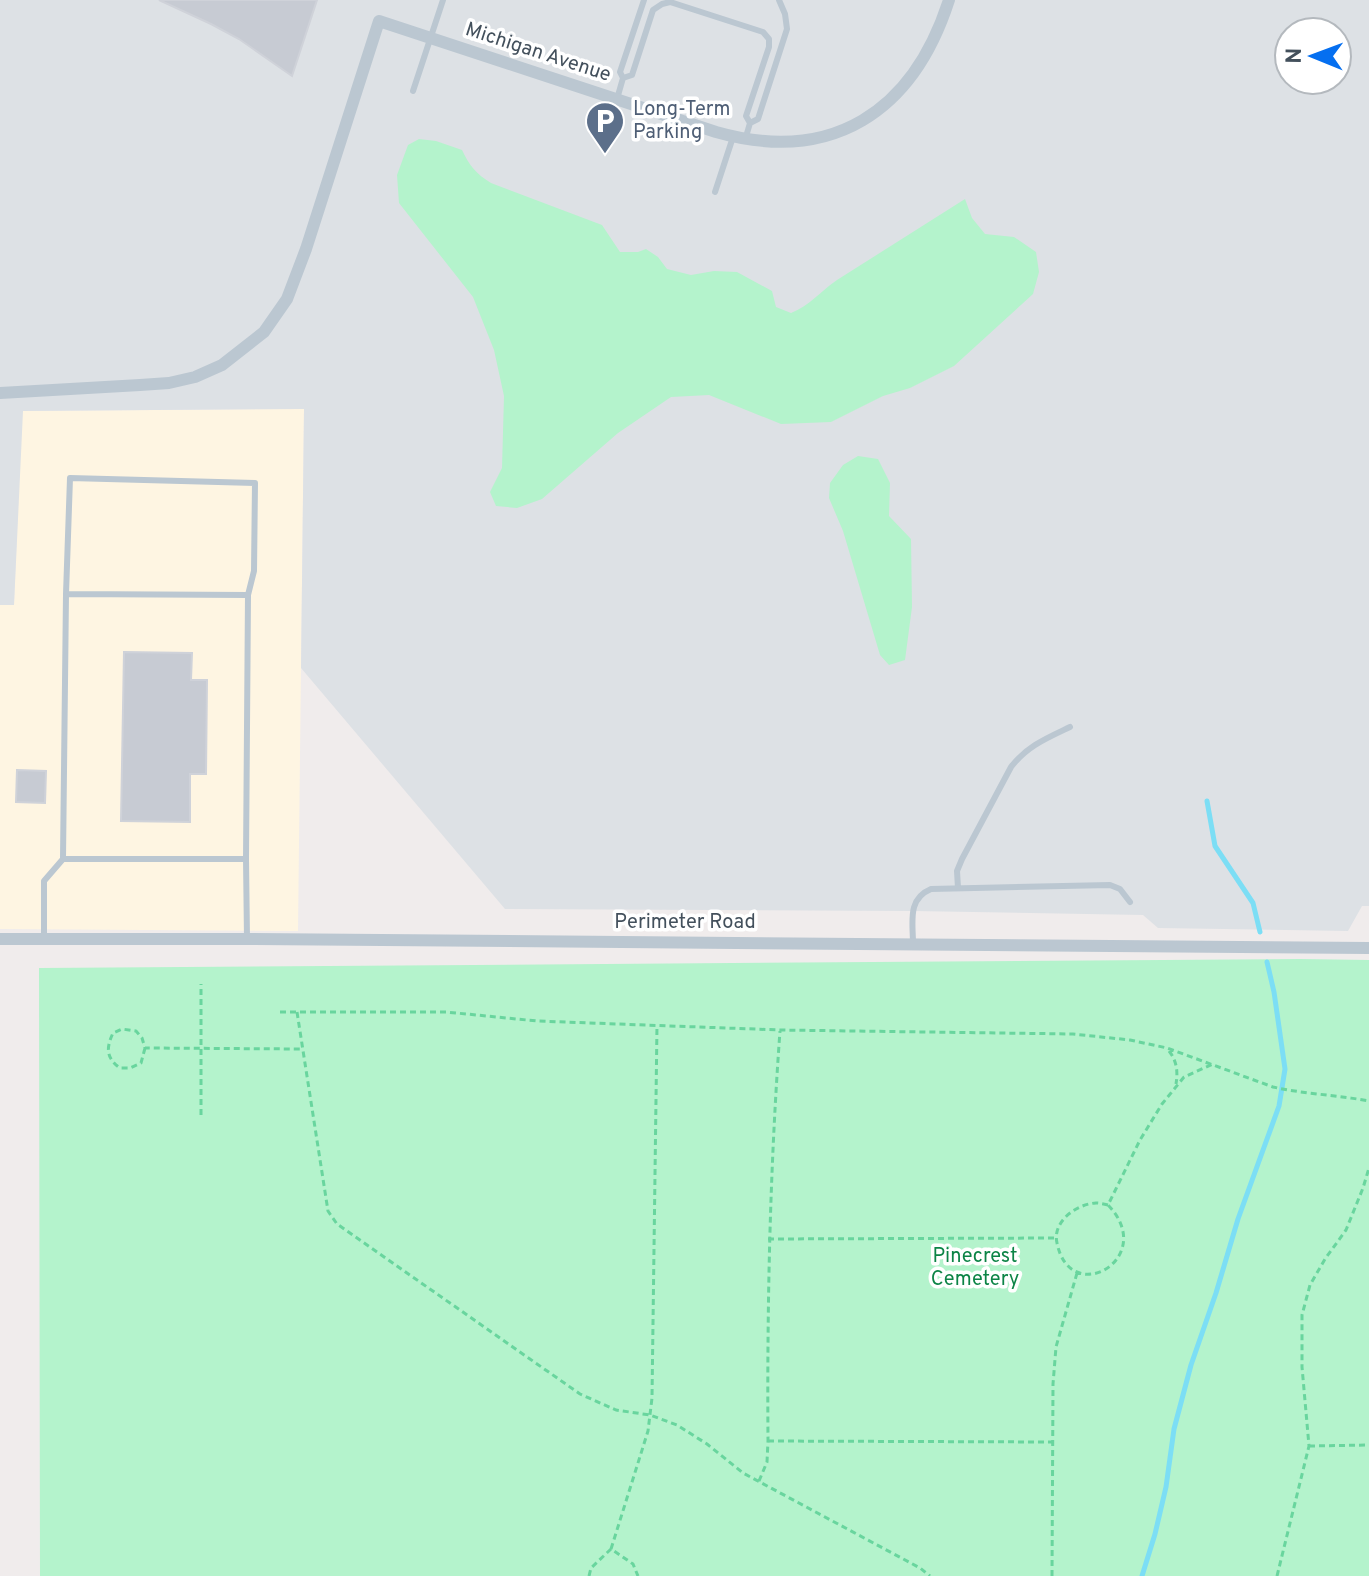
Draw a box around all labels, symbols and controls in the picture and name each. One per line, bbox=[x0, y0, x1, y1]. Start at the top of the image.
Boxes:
north arrow bbox=[1273, 16, 1353, 96]
street label: Michigan Avenue bbox=[462, 17, 614, 89]
text: N bbox=[1282, 48, 1309, 64]
place label: Long-Term Parking bbox=[633, 97, 730, 146]
parking icon: Long-Term Parking bbox=[584, 100, 626, 155]
street label: Perimeter Road bbox=[614, 910, 756, 936]
park label: Pinecrest Cemetery bbox=[931, 1244, 1019, 1293]

